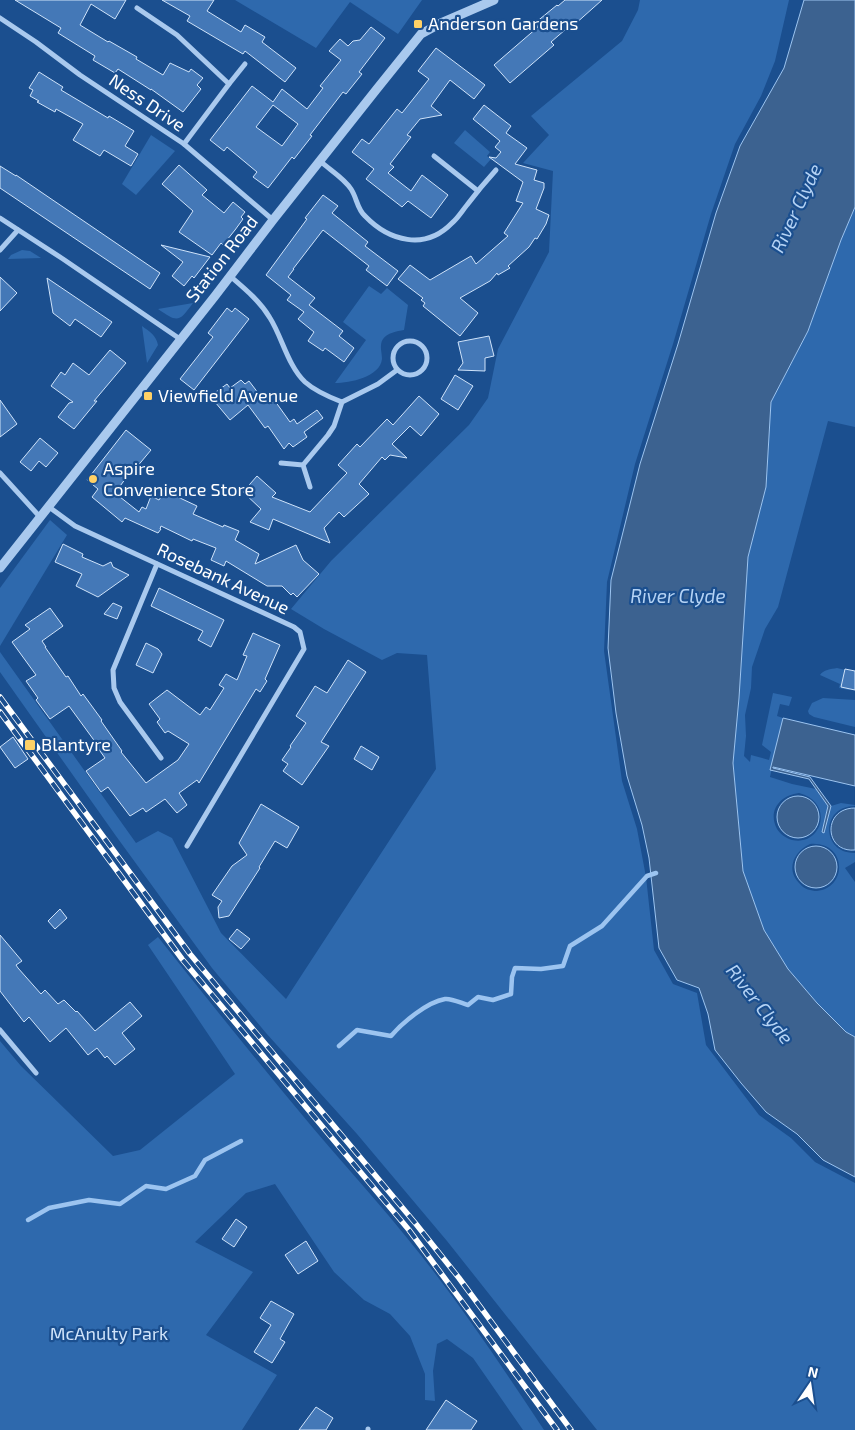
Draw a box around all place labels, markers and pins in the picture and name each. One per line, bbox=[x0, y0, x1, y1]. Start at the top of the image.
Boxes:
place label: Anderson Gardens bbox=[428, 12, 579, 34]
marker: Anderson Gardens bbox=[412, 18, 424, 30]
place label: Viewfield Avenue bbox=[158, 384, 298, 406]
marker: Viewfield Avenue bbox=[142, 390, 154, 402]
place label: Aspire Convenience Store bbox=[103, 457, 254, 500]
marker: Aspire Convenience Store bbox=[87, 473, 99, 485]
place label: Blantyre bbox=[41, 733, 111, 755]
marker: Blantyre bbox=[23, 738, 37, 752]

